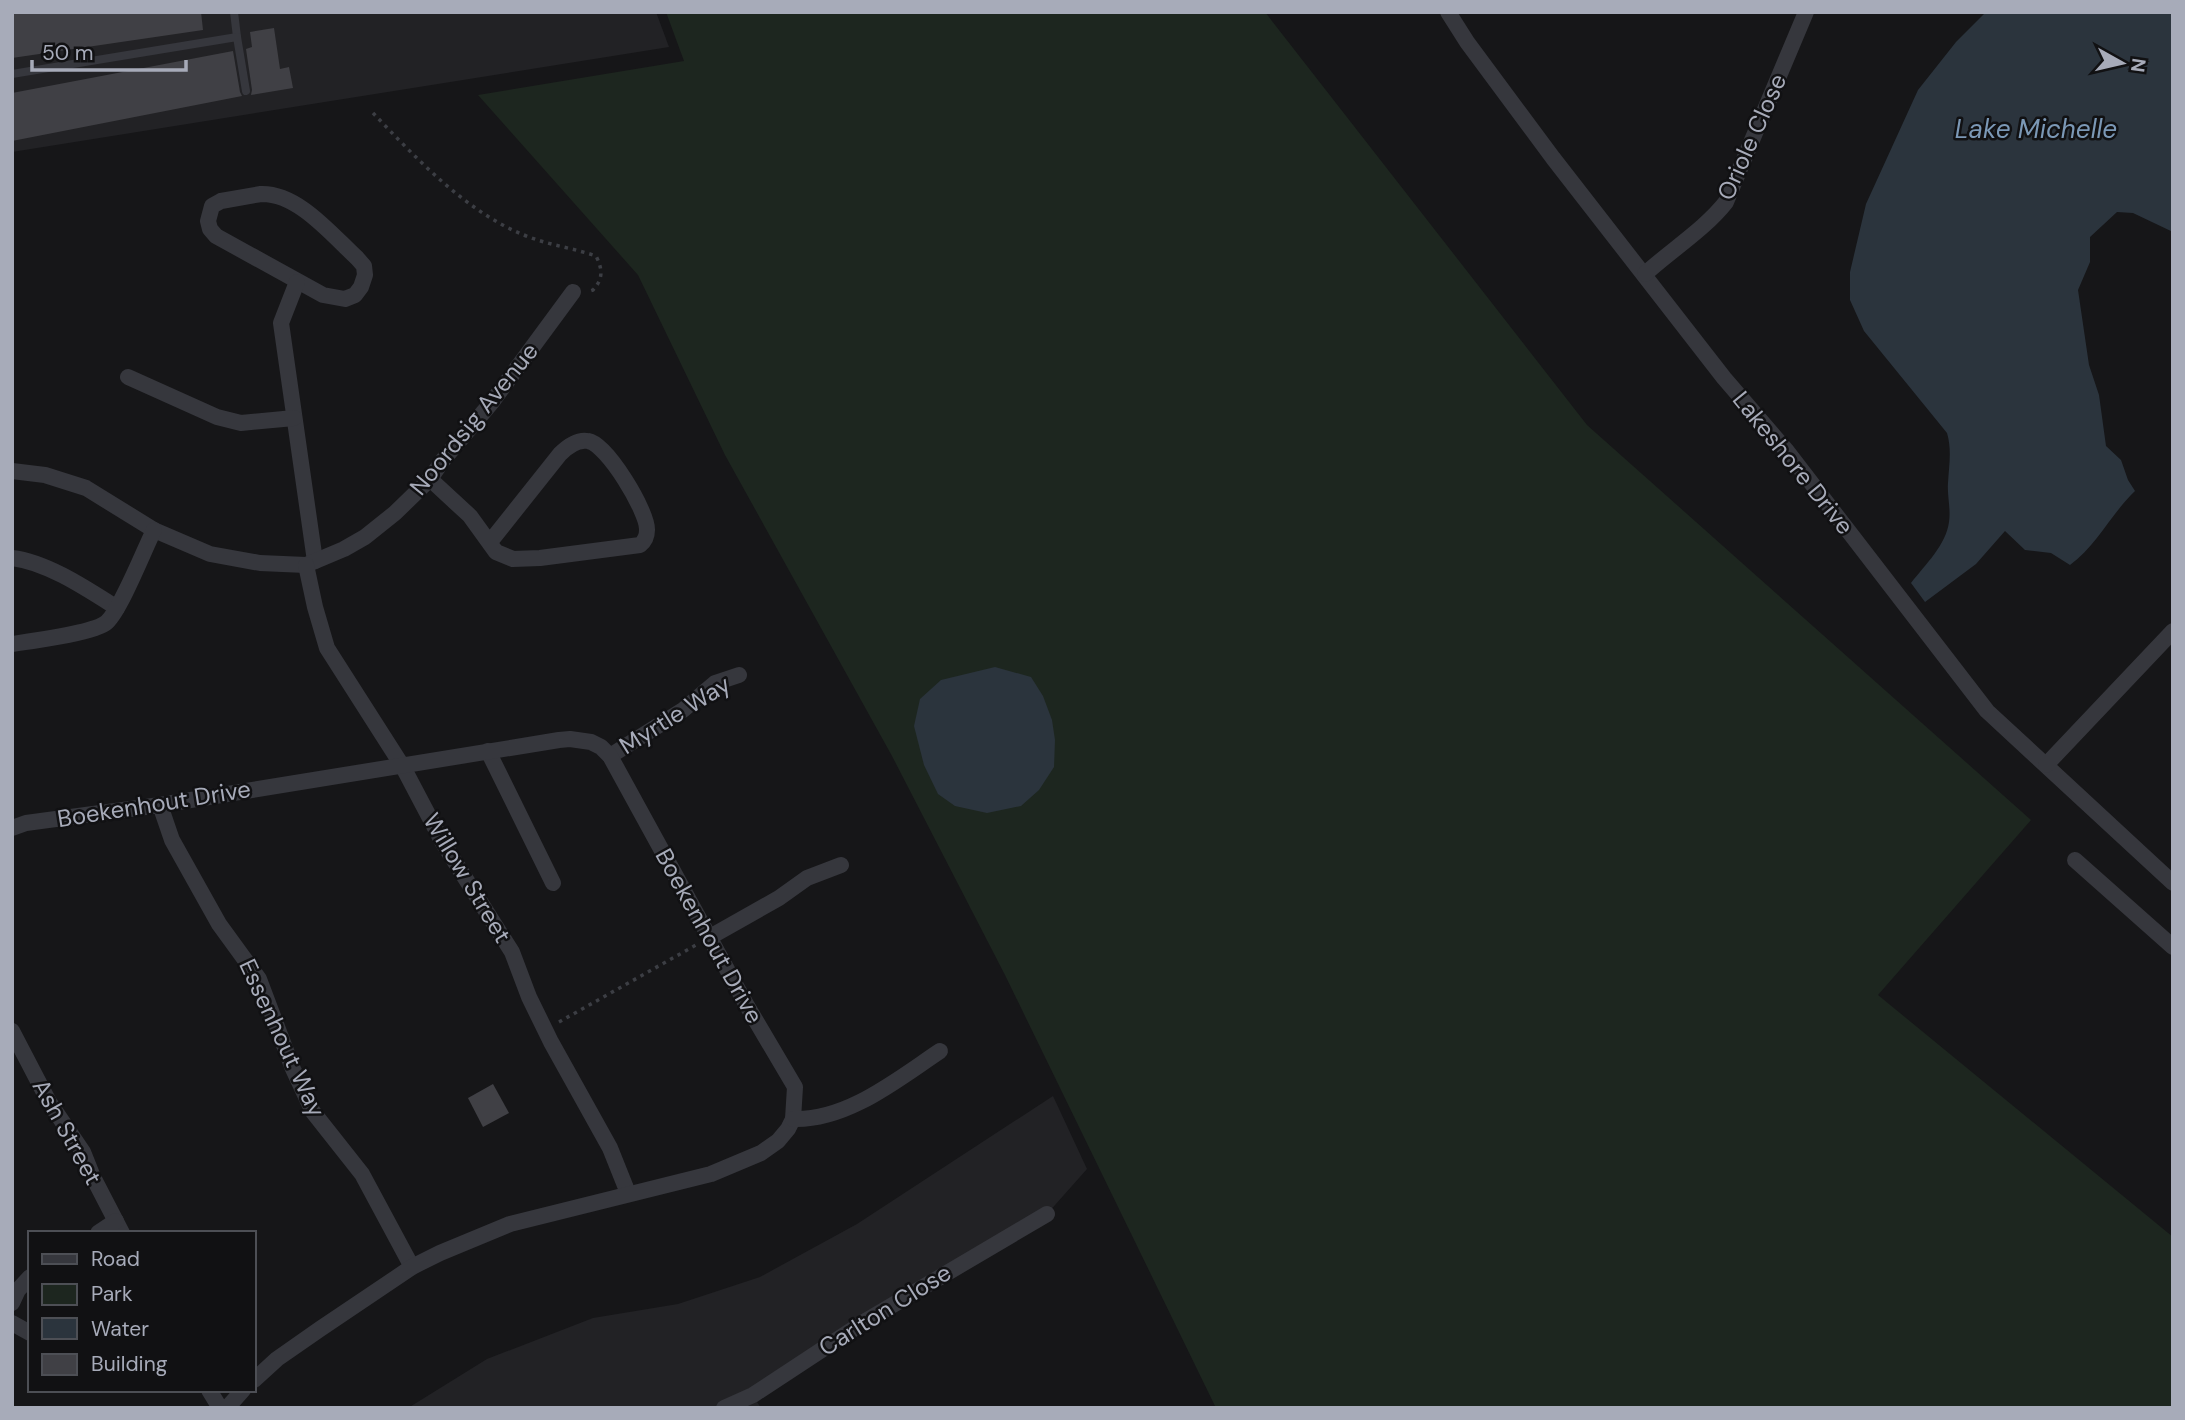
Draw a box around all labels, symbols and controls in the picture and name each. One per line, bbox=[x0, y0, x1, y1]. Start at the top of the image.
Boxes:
scale bar bbox=[32, 28, 186, 72]
north arrow bbox=[2087, 28, 2157, 98]
text: 50 m bbox=[42, 39, 93, 67]
text: N bbox=[2125, 57, 2152, 74]
street label: Oriole Close bbox=[1710, 69, 1793, 205]
water label: Lake Michelle bbox=[1955, 112, 2117, 146]
street label: Noordsig Avenue bbox=[403, 336, 545, 501]
street label: Lakeshore Drive bbox=[1726, 385, 1861, 541]
street label: Myrtle Way bbox=[613, 668, 736, 761]
street label: Boekenhout Drive bbox=[55, 773, 253, 834]
street label: Willow Street bbox=[416, 807, 518, 948]
street label: Boekenhout Drive bbox=[649, 843, 770, 1029]
street label: Essenhout Way bbox=[232, 954, 333, 1122]
street label: Ash Street bbox=[26, 1073, 109, 1190]
legend bbox=[28, 1231, 256, 1392]
text: Road bbox=[91, 1245, 140, 1273]
street label: Carlton Close bbox=[813, 1257, 957, 1363]
text: Park bbox=[91, 1280, 133, 1308]
text: Water bbox=[91, 1315, 149, 1343]
text: Building bbox=[91, 1350, 168, 1378]

